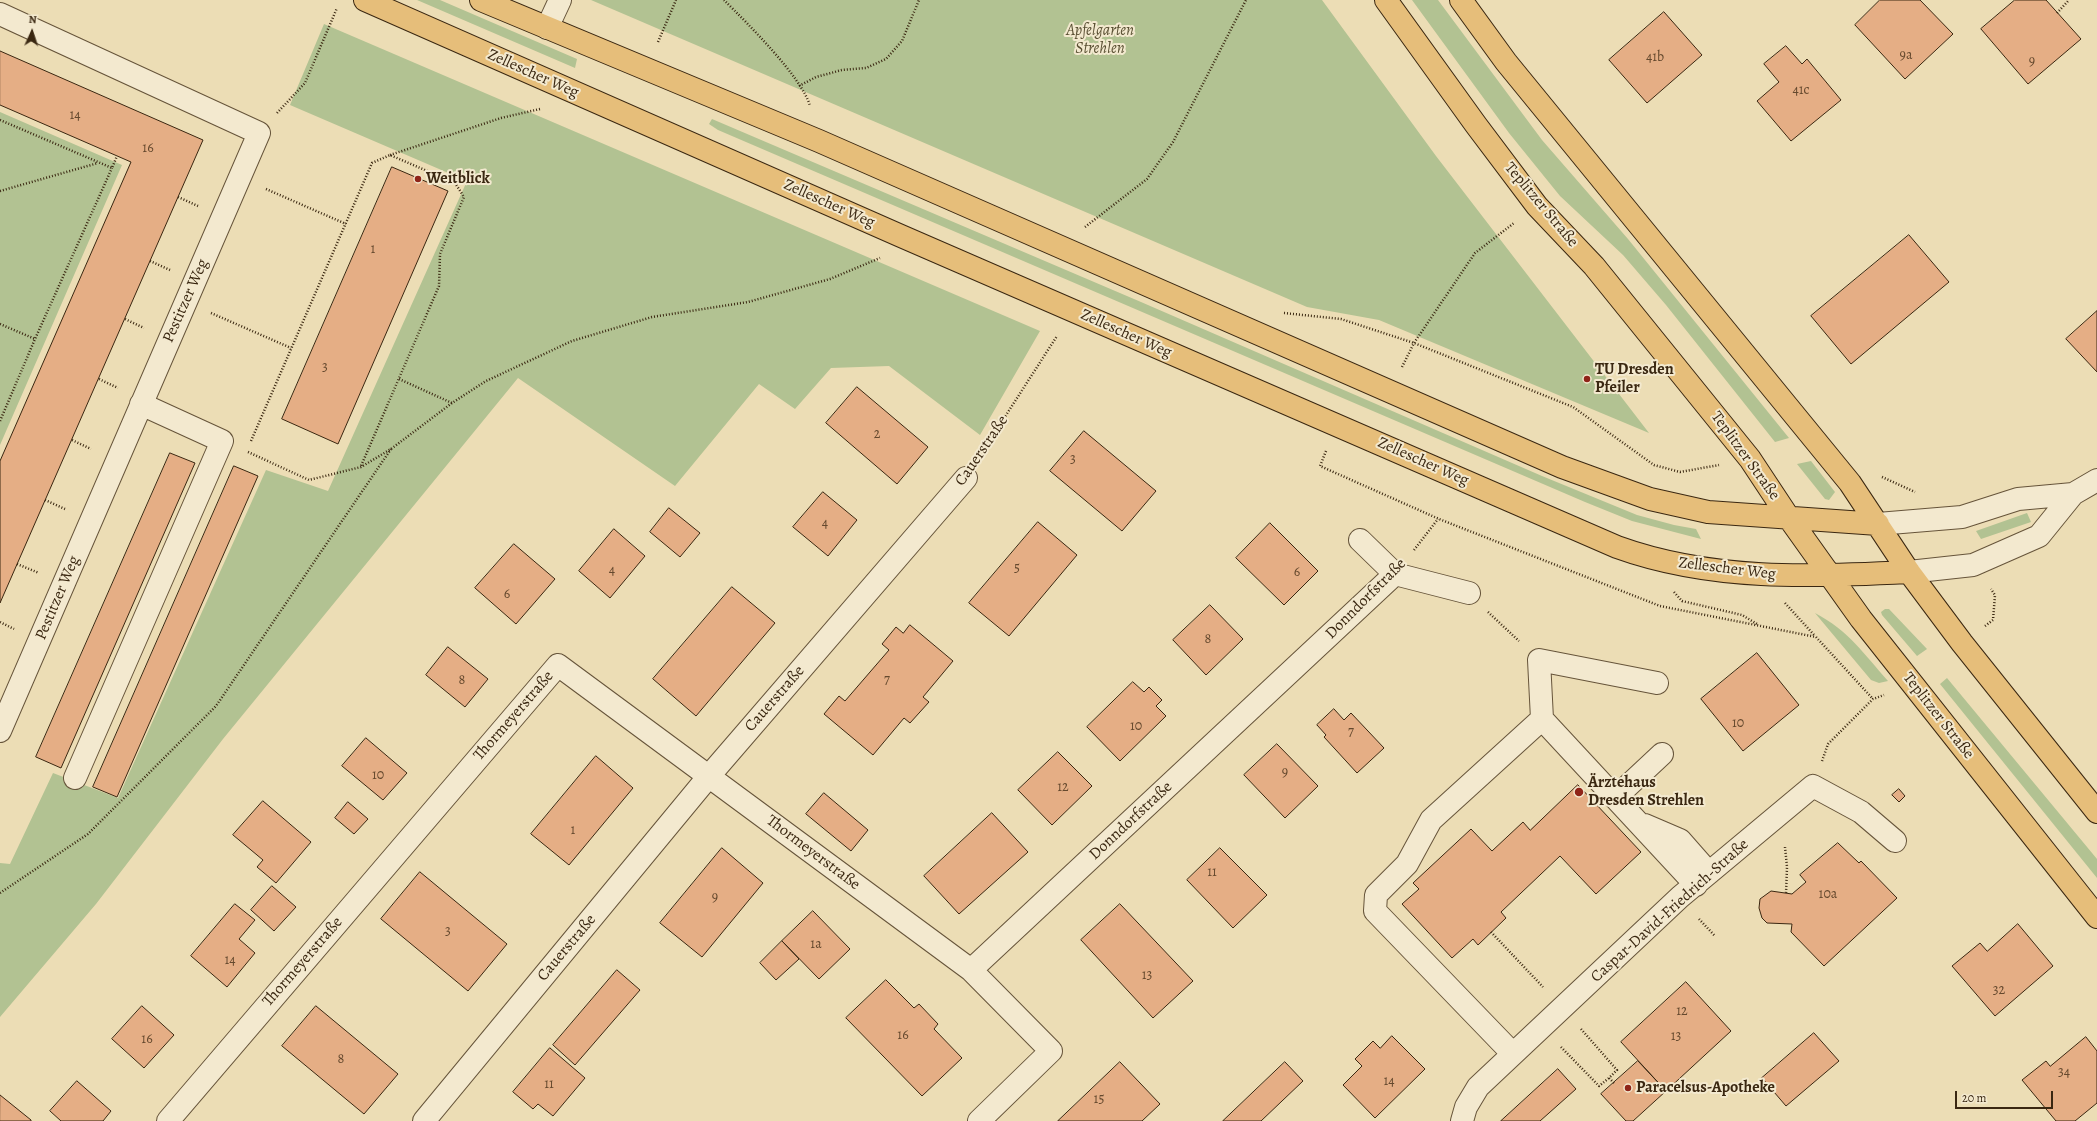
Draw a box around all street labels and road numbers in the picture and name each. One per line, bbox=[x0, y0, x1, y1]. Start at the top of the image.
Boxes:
street label: Zellescher Weg bbox=[484, 45, 582, 103]
street label: Teplitzer Straße bbox=[1500, 159, 1582, 251]
street label: Zellescher Weg bbox=[780, 175, 878, 233]
street label: Pestitzer Weg bbox=[159, 256, 213, 346]
street label: Zellescher Weg bbox=[1077, 305, 1175, 363]
street label: Teplitzer Straße bbox=[1706, 408, 1784, 504]
street label: Cauerstraße bbox=[951, 412, 1013, 490]
street label: Zellescher Weg bbox=[1374, 433, 1472, 491]
street label: Pestitzer Weg bbox=[32, 553, 84, 643]
street label: Zellescher Weg bbox=[1677, 554, 1777, 584]
street label: Donndorfstraße bbox=[1322, 555, 1410, 643]
street label: Cauerstraße bbox=[741, 662, 809, 736]
street label: Thormeyerstraße bbox=[470, 667, 558, 765]
street label: Teplitzer Straße bbox=[1898, 669, 1978, 763]
street label: Donndorfstraße bbox=[1086, 778, 1176, 864]
street label: Thormeyerstraße bbox=[762, 812, 864, 894]
street label: Caspar-David-Friedrich-Straße bbox=[1587, 835, 1753, 987]
street label: Cauerstraße bbox=[534, 911, 600, 985]
street label: Thormeyerstraße bbox=[259, 913, 347, 1011]

